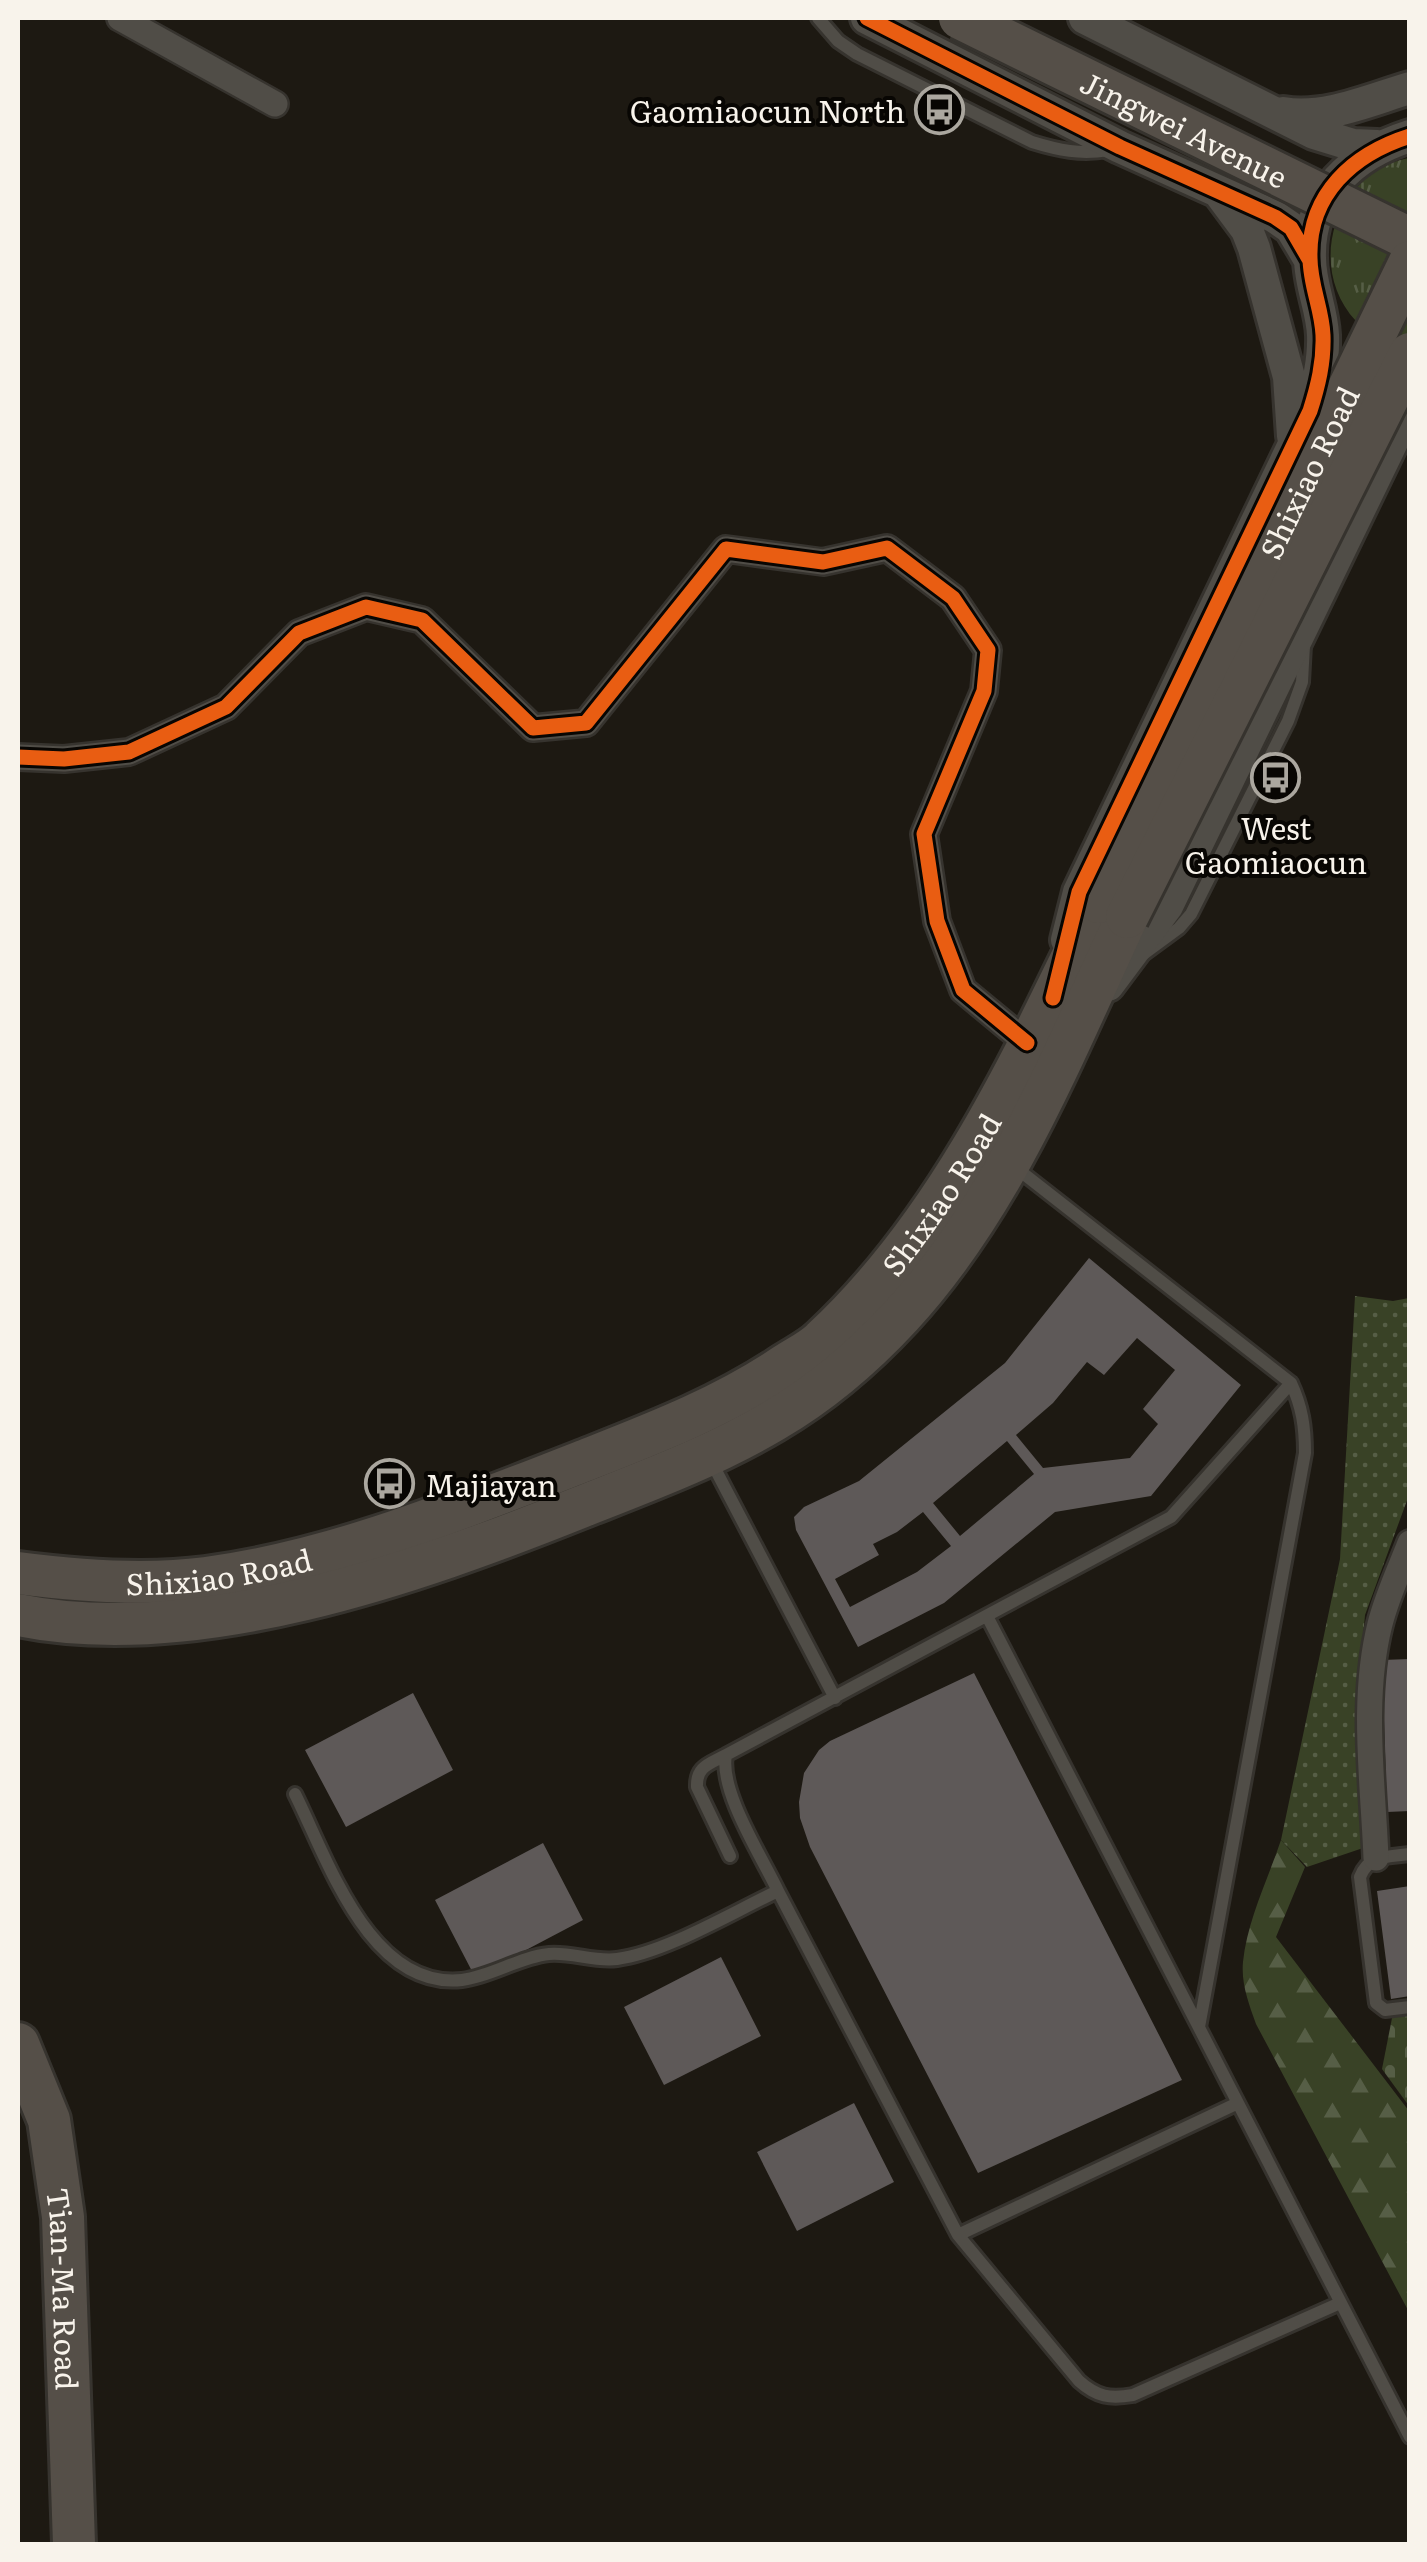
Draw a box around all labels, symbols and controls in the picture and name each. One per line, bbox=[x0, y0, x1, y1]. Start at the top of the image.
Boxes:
street label: Jingwei Avenue bbox=[1073, 59, 1295, 198]
bus stop icon: Gaomiaocun North bbox=[914, 84, 966, 136]
place label: Gaomiaocun North bbox=[630, 88, 905, 132]
street label: Shixiao Road bbox=[1247, 378, 1369, 566]
bus stop icon: West Gaomiaocun bbox=[1250, 752, 1302, 804]
place label: West Gaomiaocun bbox=[1185, 805, 1367, 883]
street label: Shixiao Road bbox=[870, 1104, 1010, 1284]
bus stop icon: Majiayan bbox=[364, 1458, 416, 1510]
place label: Majiayan bbox=[425, 1462, 557, 1506]
street label: Shixiao Road bbox=[126, 1536, 316, 1604]
street label: Tian-Ma Road bbox=[37, 2185, 91, 2391]

